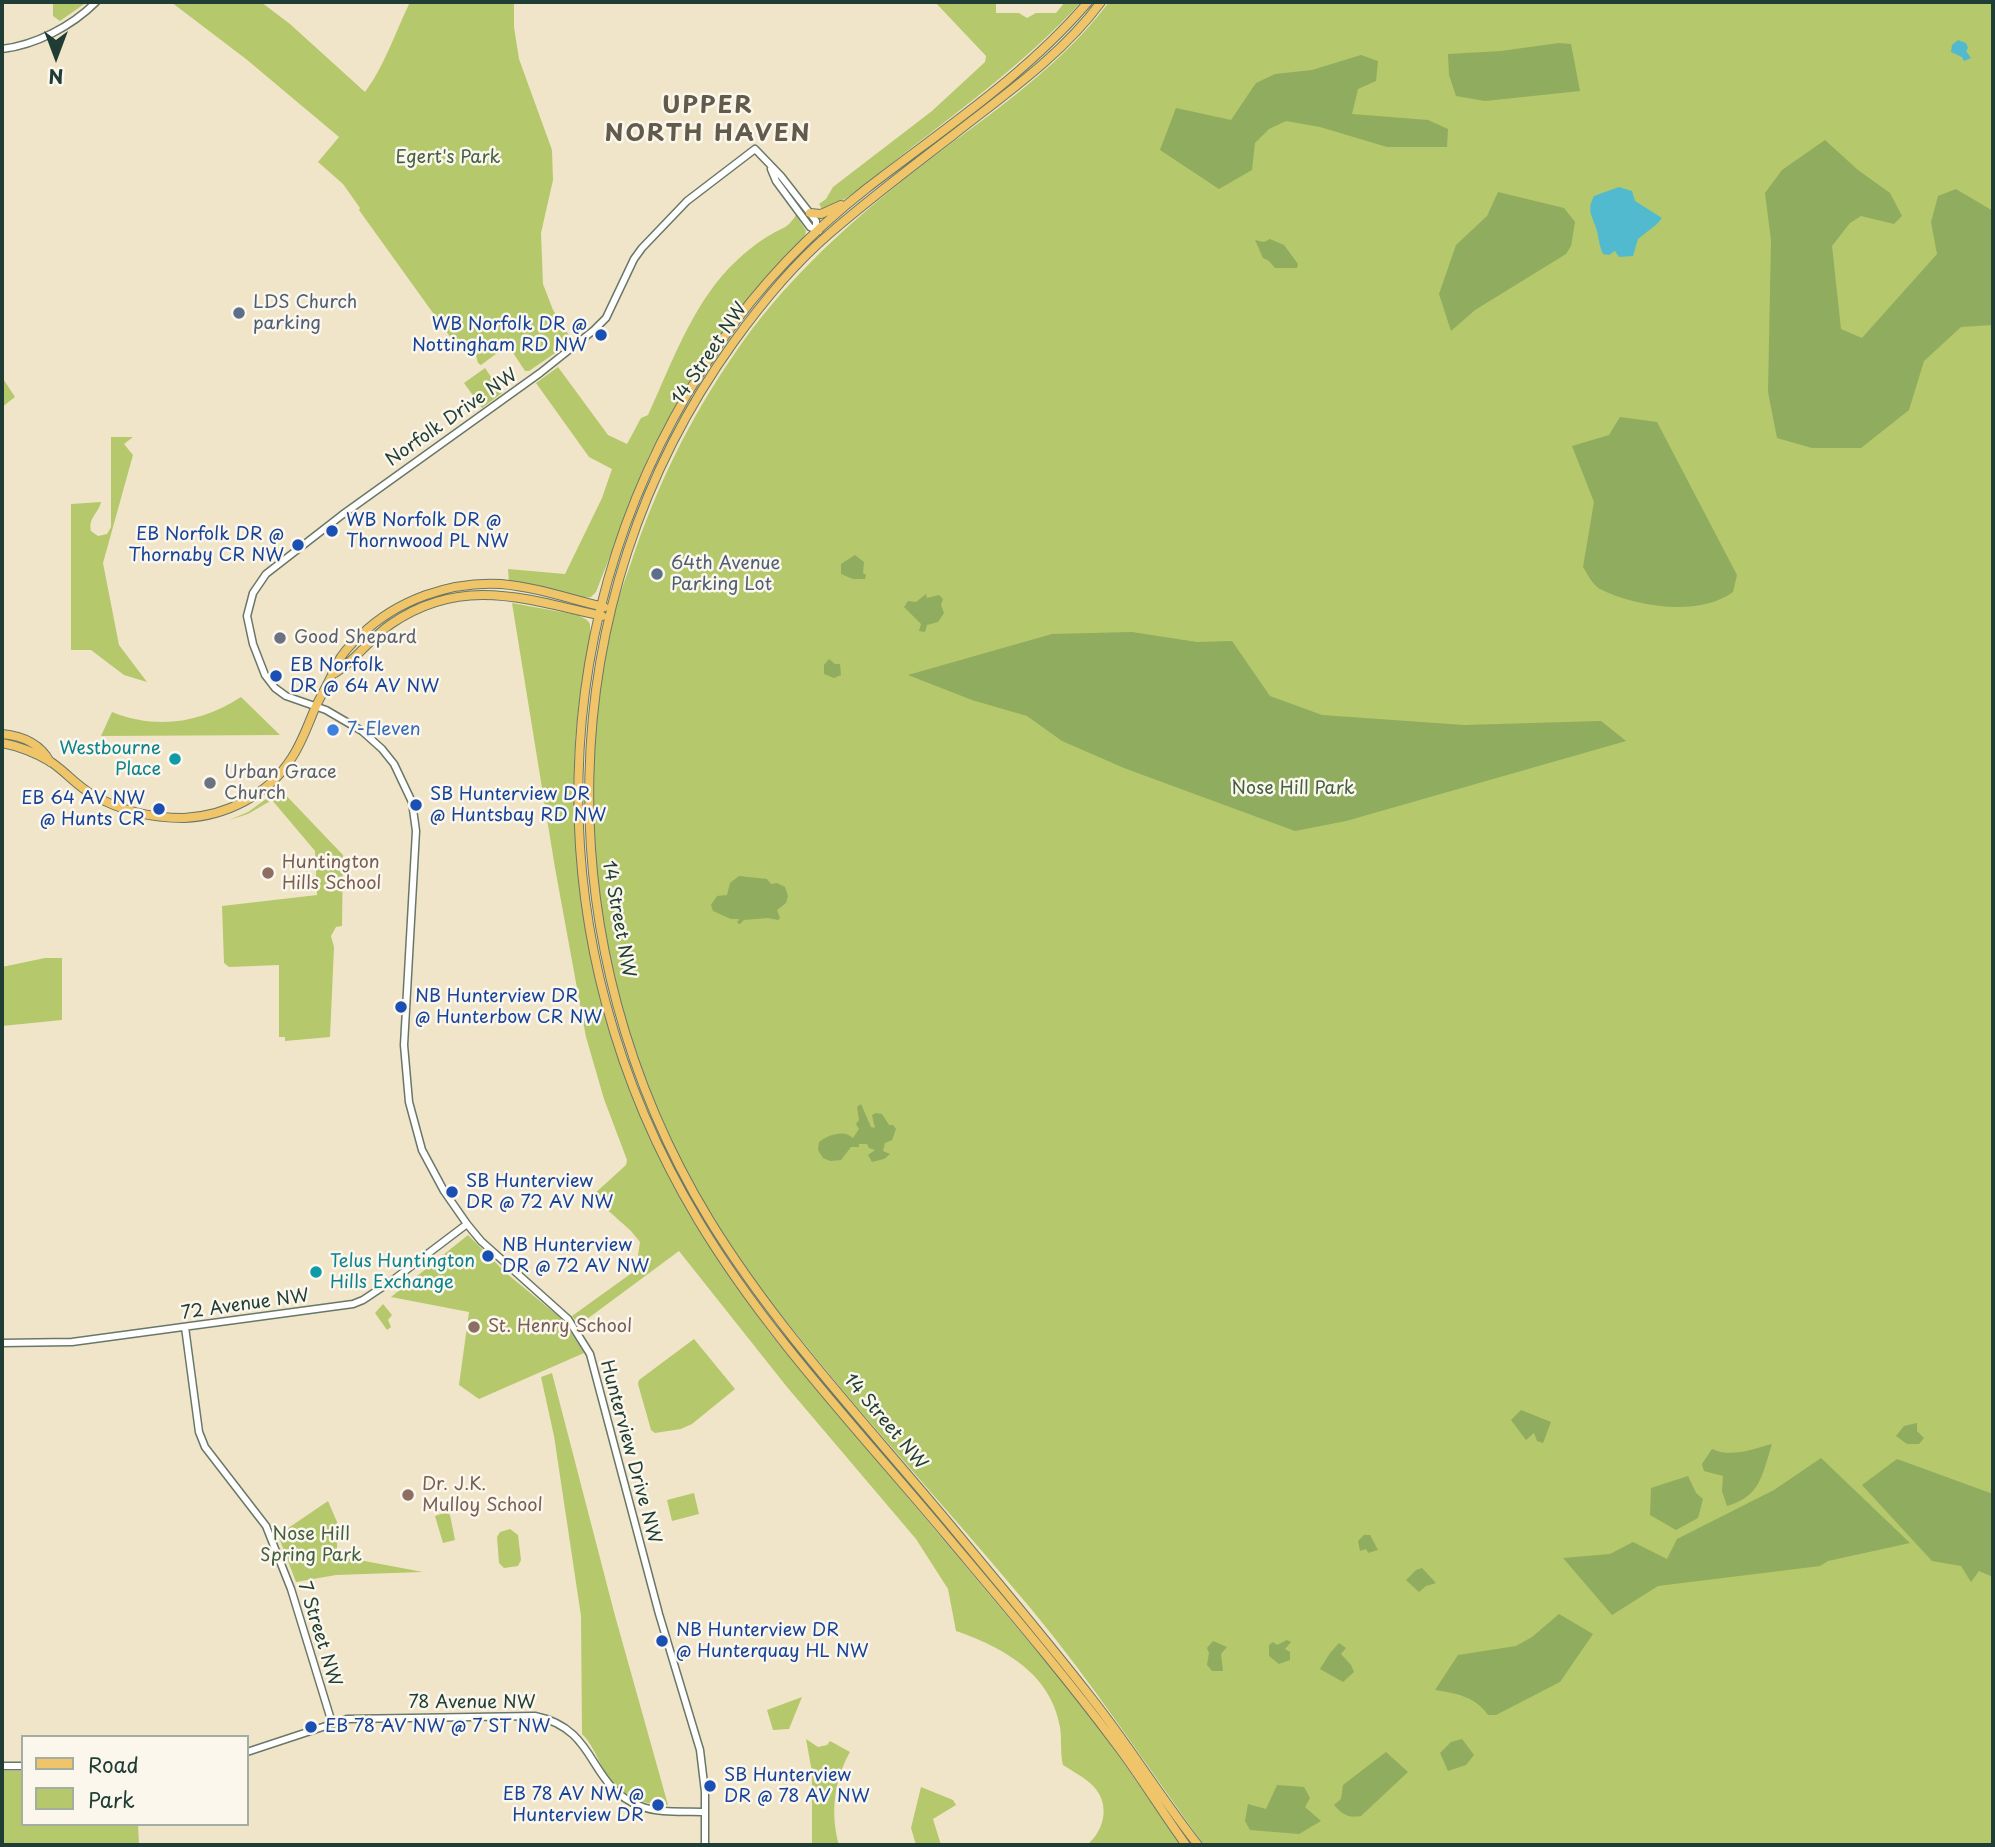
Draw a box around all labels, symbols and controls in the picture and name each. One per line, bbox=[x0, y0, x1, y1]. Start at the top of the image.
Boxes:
north arrow bbox=[21, 21, 91, 91]
text: N bbox=[48, 63, 64, 91]
district label: UPPER NORTH HAVEN bbox=[606, 92, 810, 148]
park label: Egert's Park bbox=[396, 147, 500, 169]
place label: LDS Church parking bbox=[253, 292, 357, 334]
street label: 14 Street NW bbox=[668, 299, 752, 409]
marker: LDS Church parking bbox=[231, 305, 247, 321]
place label: WB Norfolk DR @ Nottingham RD NW bbox=[412, 314, 587, 356]
marker: WB Norfolk DR @ Nottingham RD NW bbox=[593, 327, 609, 343]
street label: Norfolk Drive NW bbox=[382, 365, 522, 471]
place label: WB Norfolk DR @ Thornwood PL NW bbox=[346, 510, 509, 552]
marker: WB Norfolk DR @ Thornwood PL NW bbox=[324, 523, 340, 539]
place label: EB Norfolk DR @ Thornaby CR NW bbox=[128, 524, 284, 566]
marker: EB Norfolk DR @ Thornaby CR NW bbox=[290, 537, 306, 553]
place label: 64th Avenue Parking Lot bbox=[671, 553, 780, 596]
marker: 64th Avenue Parking Lot bbox=[649, 566, 665, 582]
place label: Good Shepard bbox=[294, 627, 417, 649]
marker: Good Shepard bbox=[272, 630, 288, 646]
place label: EB Norfolk DR @ 64 AV NW bbox=[290, 655, 439, 698]
marker: EB Norfolk DR @ 64 AV NW bbox=[268, 668, 284, 684]
place label: 7-Eleven bbox=[347, 719, 421, 741]
marker: 7-Eleven bbox=[325, 722, 341, 738]
place label: Westbourne Place bbox=[59, 738, 161, 780]
marker: Westbourne Place bbox=[167, 751, 183, 767]
place label: Urban Grace Church bbox=[224, 762, 337, 804]
marker: Urban Grace Church bbox=[202, 775, 218, 791]
park label: Nose Hill Park bbox=[1231, 778, 1355, 800]
place label: SB Hunterview DR @ Huntsbay RD NW bbox=[430, 784, 606, 826]
place label: EB 64 AV NW @ Hunts CR bbox=[21, 788, 145, 830]
marker: SB Hunterview DR @ Huntsbay RD NW bbox=[408, 797, 424, 813]
marker: EB 64 AV NW @ Hunts CR bbox=[151, 801, 167, 817]
place label: Huntington Hills School bbox=[282, 852, 382, 894]
street label: 14 Street NW bbox=[597, 859, 639, 979]
marker: Huntington Hills School bbox=[260, 865, 276, 881]
place label: NB Hunterview DR @ Hunterbow CR NW bbox=[415, 986, 602, 1028]
marker: NB Hunterview DR @ Hunterbow CR NW bbox=[393, 999, 409, 1015]
place label: SB Hunterview DR @ 72 AV NW bbox=[466, 1171, 613, 1214]
marker: SB Hunterview DR @ 72 AV NW bbox=[444, 1184, 460, 1200]
place label: NB Hunterview DR @ 72 AV NW bbox=[502, 1235, 649, 1278]
marker: NB Hunterview DR @ 72 AV NW bbox=[480, 1248, 496, 1264]
place label: Telus Huntington Hills Exchange bbox=[330, 1251, 475, 1294]
marker: Telus Huntington Hills Exchange bbox=[308, 1264, 324, 1280]
street label: 72 Avenue NW bbox=[180, 1285, 310, 1325]
place label: St. Henry School bbox=[488, 1316, 632, 1338]
marker: St. Henry School bbox=[466, 1319, 482, 1335]
street label: Hunterview Drive NW bbox=[595, 1358, 665, 1546]
street label: 14 Street NW bbox=[839, 1370, 931, 1474]
place label: Dr. J.K. Mulloy School bbox=[422, 1474, 543, 1516]
marker: Dr. J.K. Mulloy School bbox=[400, 1487, 416, 1503]
park label: Nose Hill Spring Park bbox=[260, 1524, 362, 1566]
street label: 7 Street NW bbox=[293, 1579, 345, 1689]
place label: NB Hunterview DR @ Hunterquay HL NW bbox=[676, 1620, 868, 1662]
marker: NB Hunterview DR @ Hunterquay HL NW bbox=[654, 1633, 670, 1649]
street label: 78 Avenue NW bbox=[408, 1692, 536, 1714]
place label: EB 78 AV NW @ 7 ST NW bbox=[325, 1716, 550, 1738]
marker: EB 78 AV NW @ 7 ST NW bbox=[303, 1719, 319, 1735]
legend bbox=[21, 1735, 248, 1826]
text: Road bbox=[88, 1748, 139, 1780]
place label: SB Hunterview DR @ 78 AV NW bbox=[724, 1765, 870, 1808]
marker: SB Hunterview DR @ 78 AV NW bbox=[702, 1778, 718, 1794]
text: Park bbox=[88, 1783, 135, 1815]
place label: EB 78 AV NW @ Hunterview DR bbox=[503, 1784, 644, 1826]
marker: EB 78 AV NW @ Hunterview DR bbox=[650, 1797, 666, 1813]

